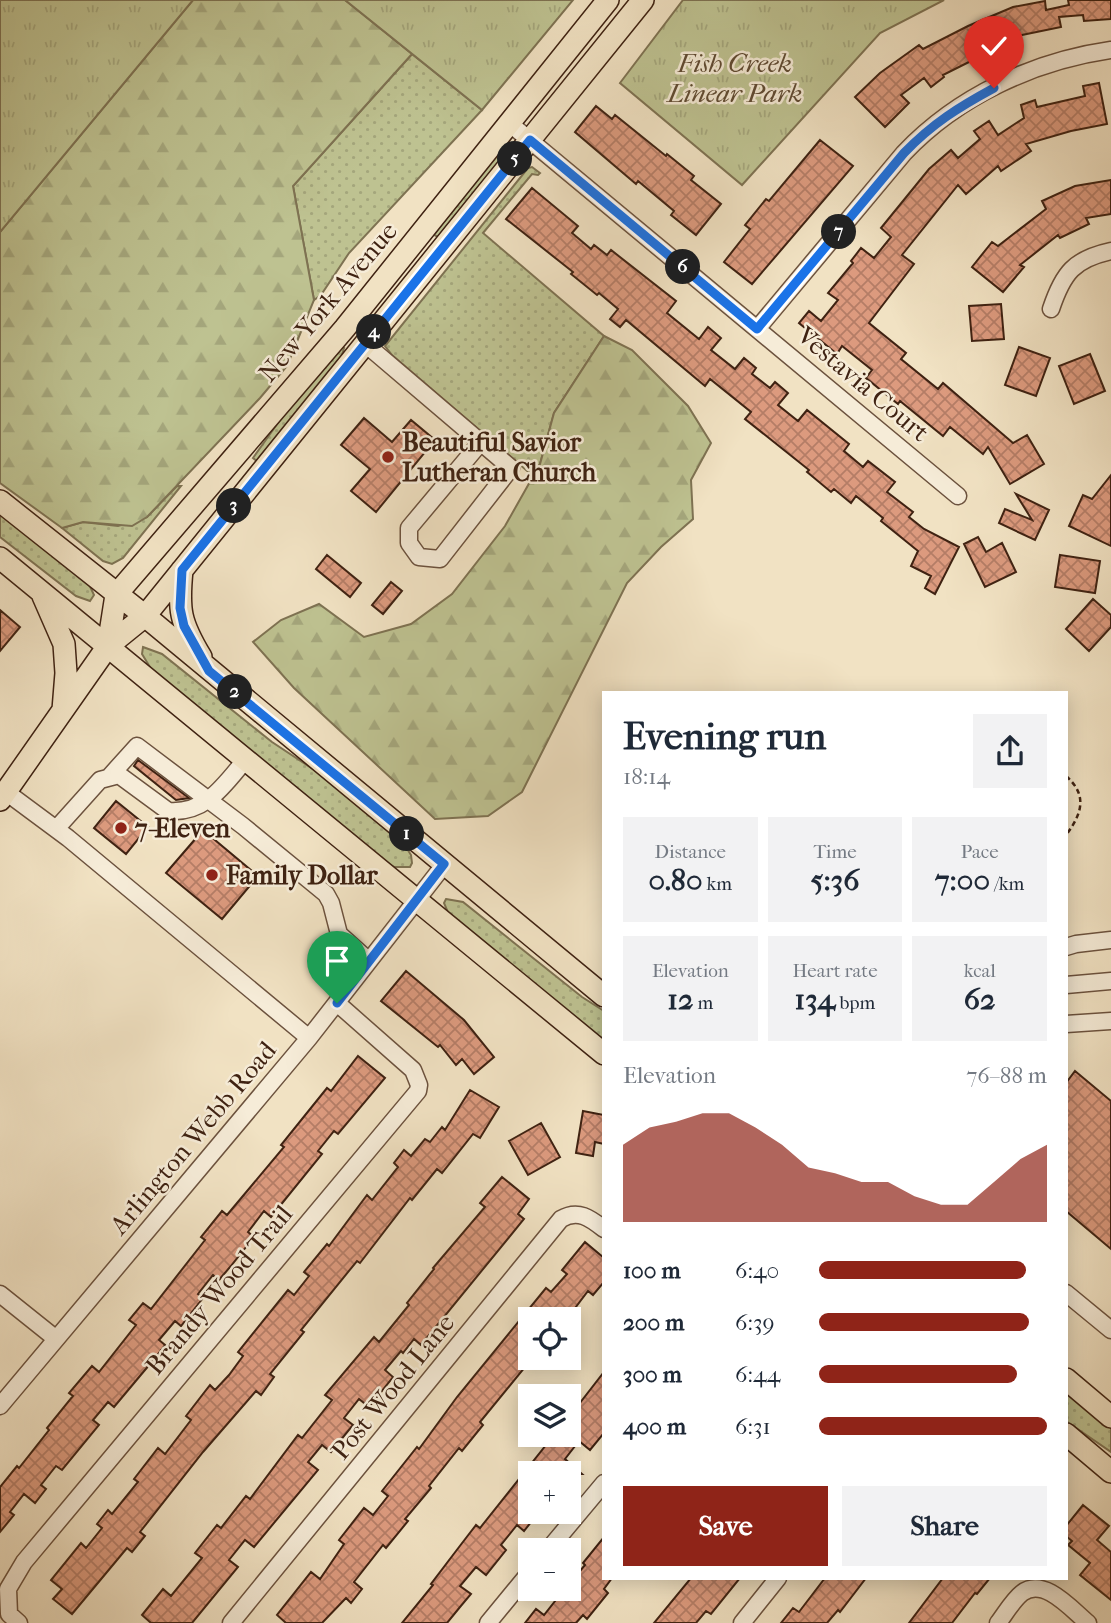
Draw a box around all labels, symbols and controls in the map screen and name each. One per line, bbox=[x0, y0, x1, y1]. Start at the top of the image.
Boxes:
pin bbox=[964, 16, 1024, 88]
icon: check bbox=[975, 27, 1013, 65]
park label: Fish Creek Linear Park bbox=[666, 48, 802, 109]
pin: 5 bbox=[498, 142, 532, 176]
text: 5 bbox=[510, 147, 519, 169]
pin: 7 bbox=[822, 215, 856, 250]
street label: New York Avenue bbox=[252, 216, 404, 388]
text: 7 bbox=[834, 220, 843, 242]
pin: 6 bbox=[666, 250, 700, 284]
text: 6 bbox=[677, 255, 688, 277]
pin: 4 bbox=[356, 314, 392, 350]
street label: Vestavia Court bbox=[790, 319, 936, 449]
text: 4 bbox=[368, 320, 379, 342]
place label: Beautiful Savior Lutheran Church bbox=[402, 427, 596, 488]
marker: Beautiful Savior Lutheran Church bbox=[380, 449, 396, 465]
pin: 3 bbox=[216, 489, 252, 524]
text: 3 bbox=[230, 494, 237, 516]
pin: 2 bbox=[218, 674, 252, 710]
text: 2 bbox=[230, 680, 239, 702]
text: Evening run bbox=[623, 714, 826, 759]
button: share bbox=[973, 714, 1047, 788]
text: 18:14 bbox=[623, 763, 670, 790]
place label: 7-Eleven bbox=[134, 813, 231, 844]
pin: 1 bbox=[390, 816, 424, 852]
marker: 7-Eleven bbox=[113, 820, 129, 836]
text: 1 bbox=[403, 822, 410, 844]
text: Distance bbox=[655, 841, 726, 863]
text: Time bbox=[813, 841, 857, 863]
text: Pace bbox=[961, 841, 999, 863]
place label: Family Dollar bbox=[225, 860, 378, 891]
text: 0.80 bbox=[649, 863, 702, 898]
text: 5:36 bbox=[811, 863, 859, 898]
text: 7:00 bbox=[935, 863, 990, 898]
marker: Family Dollar bbox=[204, 867, 220, 883]
text: km bbox=[702, 873, 732, 895]
text: /km bbox=[990, 873, 1024, 895]
pin bbox=[307, 931, 367, 1003]
icon: arrive bbox=[318, 942, 356, 980]
text: Elevation bbox=[652, 960, 729, 982]
text: Heart rate bbox=[792, 960, 878, 982]
text: kcal bbox=[964, 960, 996, 982]
text: 12 bbox=[667, 982, 693, 1017]
text: 134 bbox=[795, 982, 835, 1017]
text: 62 bbox=[964, 982, 996, 1017]
text: m bbox=[693, 992, 713, 1014]
text: bpm bbox=[835, 992, 875, 1014]
street label: Arlington Webb Road bbox=[103, 1035, 283, 1241]
text: Elevation bbox=[623, 1062, 716, 1089]
text: 76–88 m bbox=[966, 1062, 1047, 1089]
street label: Brandy Wood Trail bbox=[139, 1199, 299, 1381]
text: 100 m bbox=[623, 1257, 681, 1284]
text: 6:40 bbox=[735, 1257, 779, 1284]
map controls bbox=[518, 1307, 581, 1601]
button: locate bbox=[518, 1307, 581, 1370]
street label: Post Wood Lane bbox=[325, 1308, 461, 1466]
text: 200 m bbox=[623, 1309, 684, 1336]
text: 6:39 bbox=[735, 1309, 775, 1336]
text: 300 m bbox=[623, 1361, 682, 1388]
text: 6:44 bbox=[735, 1361, 780, 1388]
button: layers bbox=[518, 1384, 581, 1447]
text: 400 m bbox=[623, 1413, 686, 1440]
text: 6:31 bbox=[735, 1413, 771, 1440]
button: + bbox=[518, 1461, 581, 1524]
button: Save bbox=[623, 1486, 828, 1566]
button: Share bbox=[842, 1486, 1047, 1566]
button: − bbox=[518, 1538, 581, 1601]

